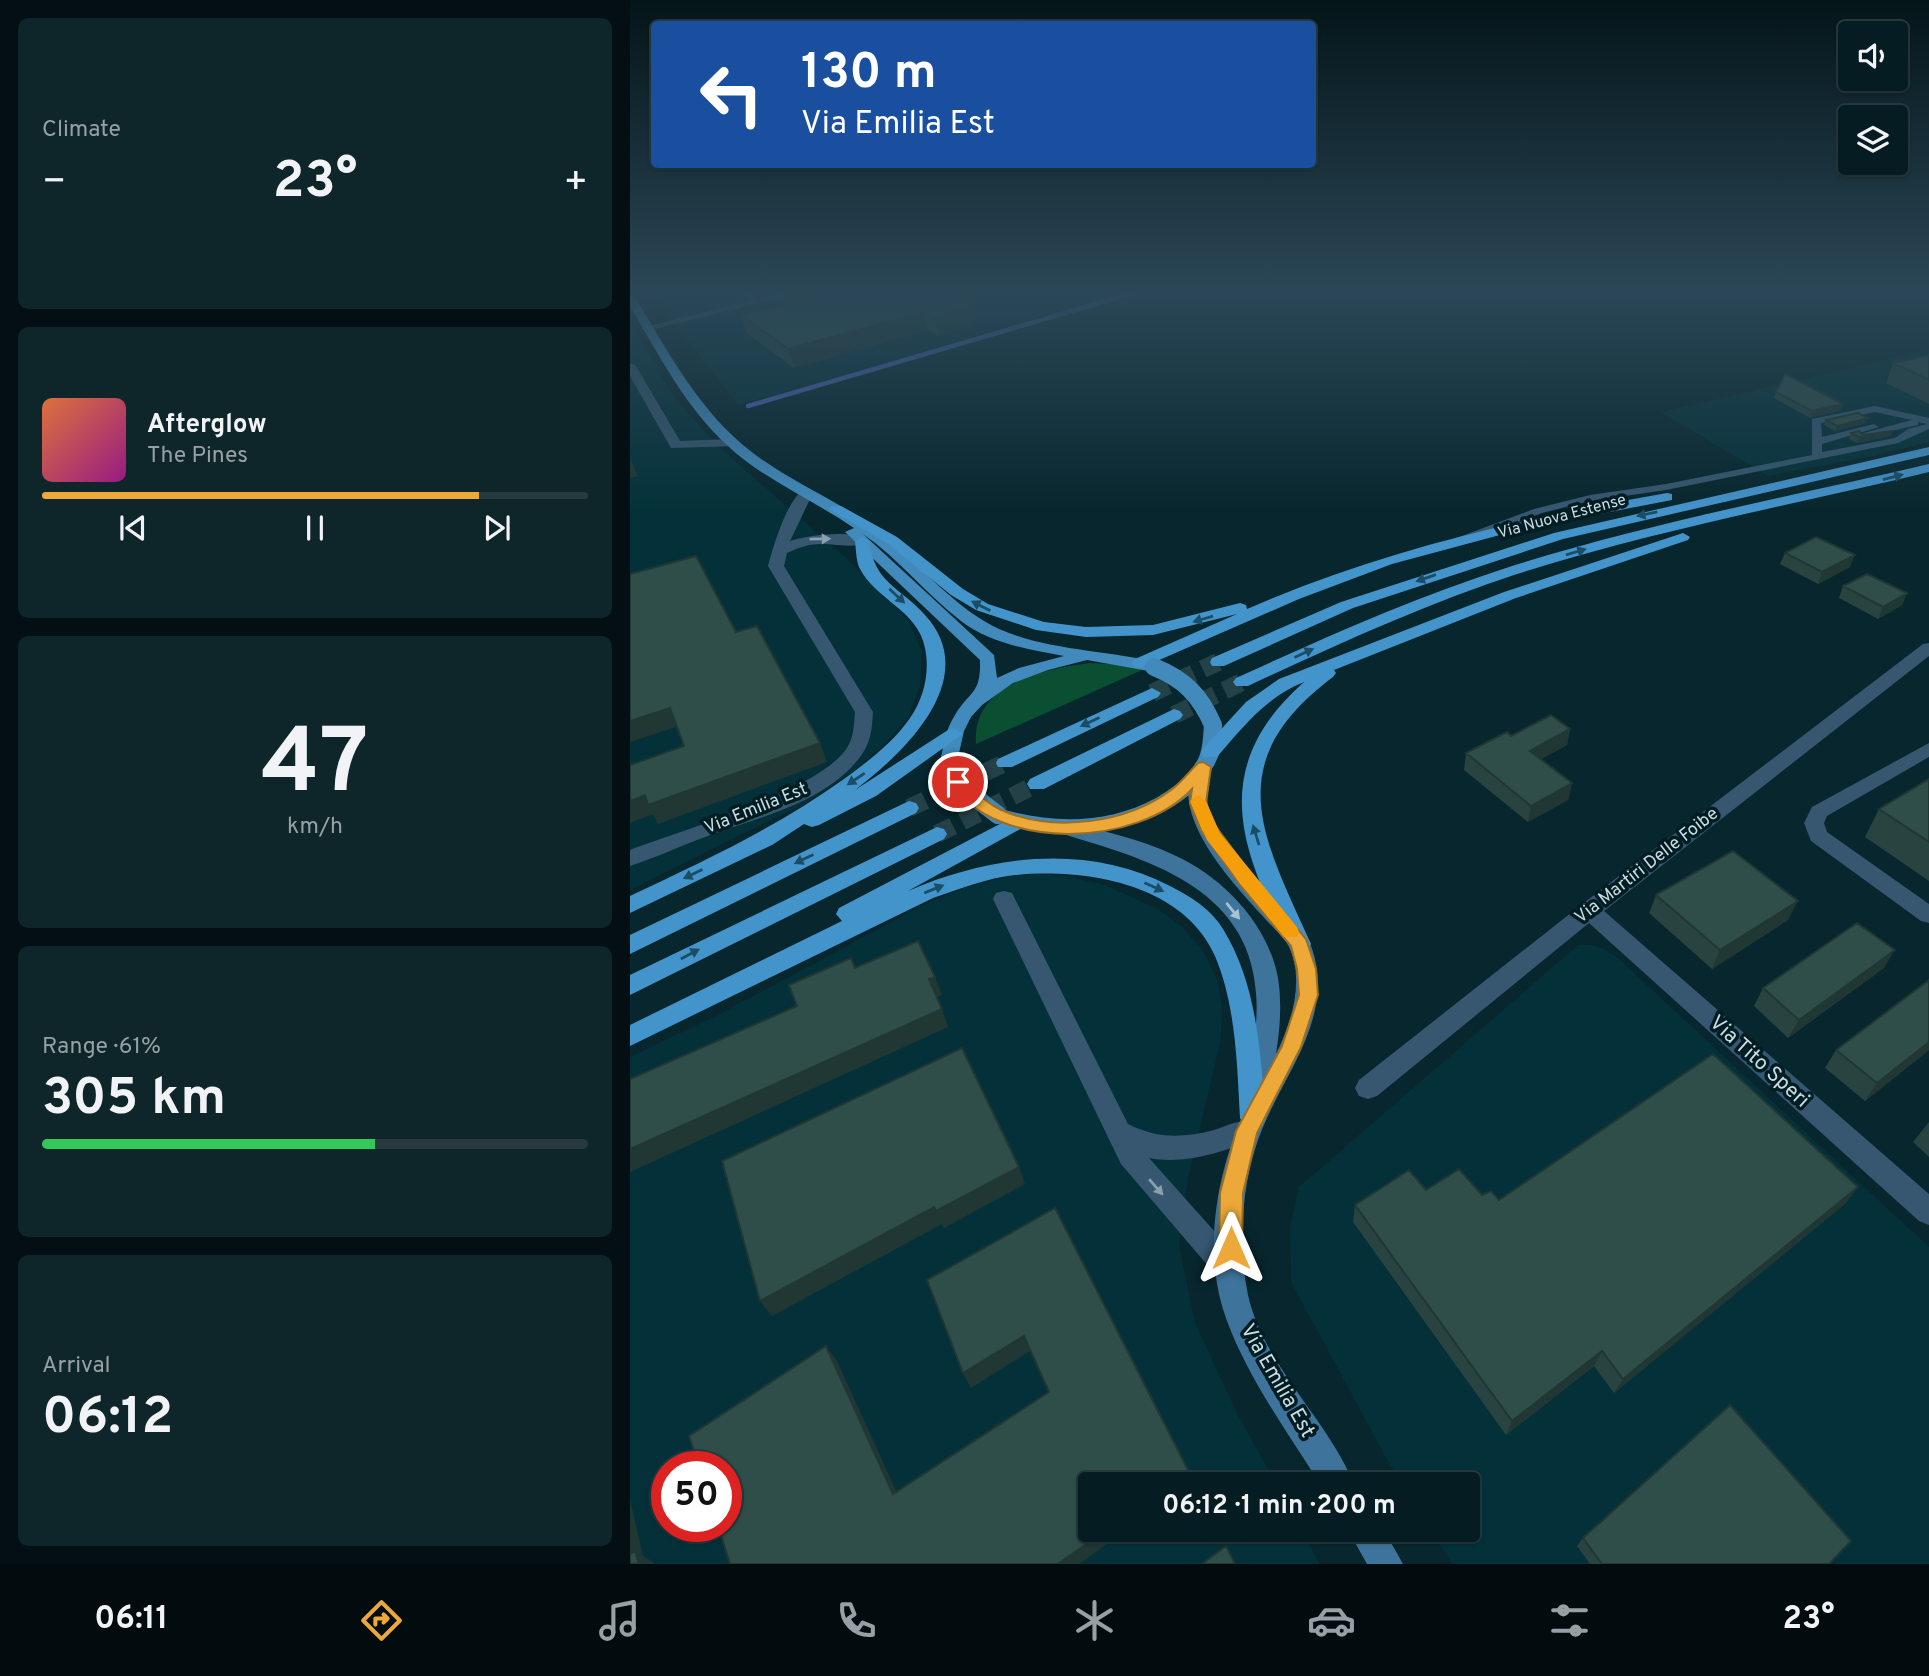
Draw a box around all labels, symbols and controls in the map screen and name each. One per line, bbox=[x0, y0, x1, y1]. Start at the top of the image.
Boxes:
map controls bbox=[1838, 21, 1908, 175]
button: sound bbox=[1838, 21, 1908, 91]
text: 130 m bbox=[801, 44, 937, 106]
icon: left bbox=[686, 49, 777, 140]
text: Via Emilia Est bbox=[801, 105, 995, 145]
button: layers bbox=[1838, 105, 1908, 175]
text: Climate bbox=[42, 116, 121, 145]
text: 23° bbox=[273, 150, 357, 216]
text: − bbox=[42, 159, 67, 208]
text: + bbox=[563, 159, 588, 208]
text: Afterglow bbox=[147, 409, 267, 442]
text: The Pines bbox=[147, 442, 248, 471]
one-way arrow bbox=[1882, 471, 1904, 482]
street label: Via Nuova Estense bbox=[1496, 490, 1628, 544]
one-way arrow bbox=[1636, 508, 1658, 519]
icon: previous bbox=[114, 509, 152, 547]
icon: pause bbox=[296, 509, 334, 547]
icon: next bbox=[478, 509, 516, 547]
one-way arrow bbox=[809, 533, 831, 545]
one-way arrow bbox=[1566, 547, 1587, 557]
one-way arrow bbox=[1416, 573, 1437, 584]
one-way arrow bbox=[888, 587, 905, 603]
one-way arrow bbox=[971, 600, 991, 611]
one-way arrow bbox=[1192, 614, 1213, 624]
one-way arrow bbox=[1294, 647, 1314, 659]
text: 47 bbox=[261, 710, 369, 825]
one-way arrow bbox=[1080, 717, 1100, 728]
pin bbox=[928, 752, 988, 812]
icon: arrive bbox=[939, 763, 977, 801]
one-way arrow bbox=[846, 772, 866, 785]
street label: Via Emilia Est bbox=[701, 778, 811, 840]
street label: Via Martiri Delle Foibe bbox=[1571, 803, 1723, 929]
text: km/h bbox=[287, 813, 343, 842]
one-way arrow bbox=[1250, 824, 1260, 845]
one-way arrow bbox=[794, 853, 814, 865]
one-way arrow bbox=[683, 869, 703, 880]
one-way arrow bbox=[1144, 881, 1164, 893]
one-way arrow bbox=[923, 883, 944, 894]
one-way arrow bbox=[1225, 902, 1240, 919]
one-way arrow bbox=[680, 948, 700, 960]
street label: Via Tito Speri bbox=[1703, 1010, 1815, 1114]
text: Range · 61% bbox=[42, 1033, 161, 1062]
text: 305 km bbox=[42, 1067, 226, 1133]
one-way arrow bbox=[1148, 1178, 1163, 1195]
position arrow bbox=[1194, 1211, 1268, 1285]
street label: Via Emilia Est bbox=[1234, 1319, 1320, 1443]
text: Arrival bbox=[42, 1352, 111, 1381]
text: 06:12 bbox=[42, 1386, 173, 1452]
speed limit sign: 50 bbox=[651, 1451, 742, 1542]
text: 06:12 · 1 min · 200 m bbox=[1162, 1490, 1396, 1523]
icon: directions bbox=[357, 1596, 406, 1645]
icon: music bbox=[595, 1596, 644, 1645]
icon: phone bbox=[832, 1596, 881, 1645]
icon: climate bbox=[1070, 1596, 1119, 1645]
icon: car bbox=[1307, 1596, 1356, 1645]
icon: filters bbox=[1545, 1596, 1594, 1645]
text: 06:11 bbox=[94, 1600, 168, 1640]
text: 23° bbox=[1783, 1600, 1835, 1640]

